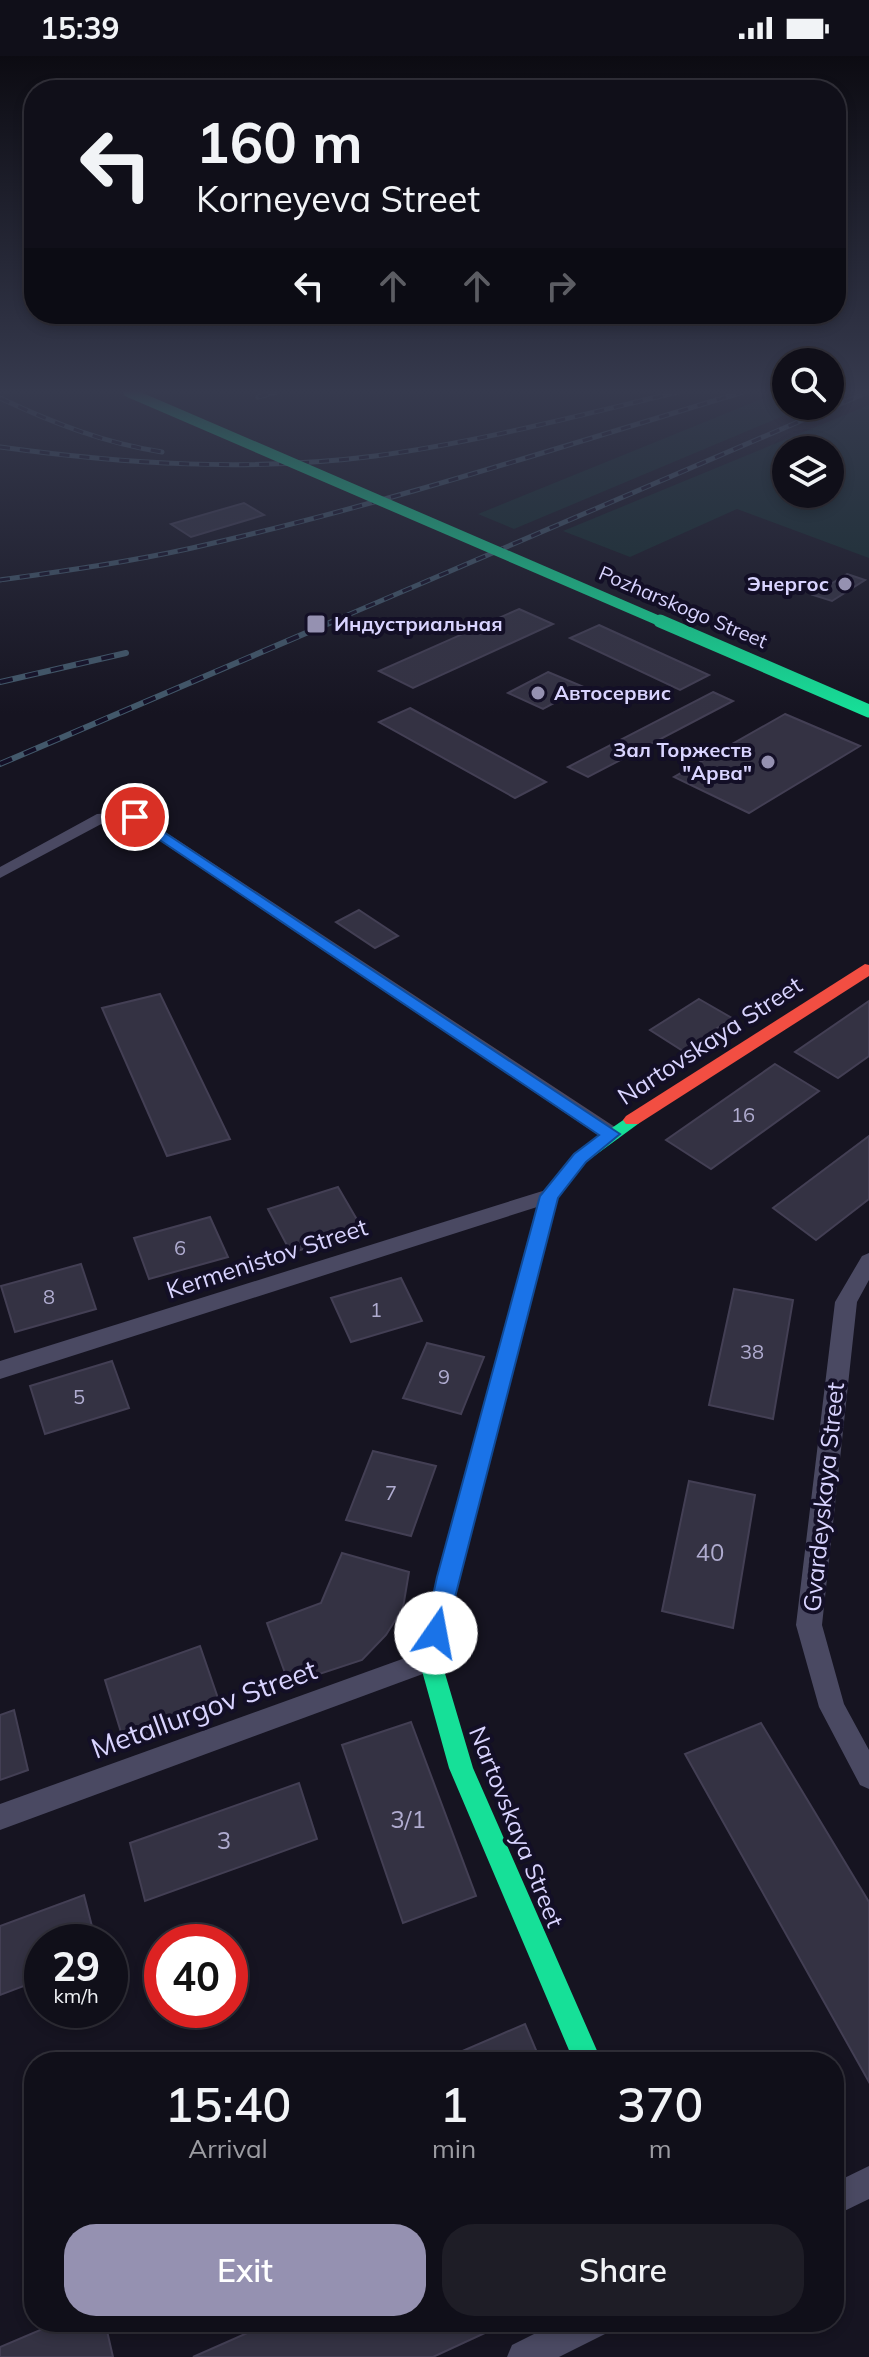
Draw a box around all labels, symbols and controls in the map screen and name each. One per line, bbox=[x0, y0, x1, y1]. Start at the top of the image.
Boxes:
text: 15:39 bbox=[40, 9, 119, 47]
text: 160 m bbox=[196, 107, 363, 177]
icon: left bbox=[64, 112, 168, 216]
text: Korneyeva Street bbox=[196, 176, 480, 221]
icon: left bbox=[287, 264, 331, 308]
icon: ahead bbox=[371, 264, 415, 308]
icon: ahead bbox=[455, 264, 499, 308]
icon: right bbox=[539, 264, 583, 308]
map controls bbox=[772, 348, 844, 508]
button: search bbox=[772, 348, 844, 420]
button: layers bbox=[772, 436, 844, 508]
street label: Pozharskogo Street bbox=[595, 560, 771, 653]
place label: Энергос bbox=[747, 571, 829, 596]
marker: Энергос bbox=[836, 575, 854, 593]
place label: Индустриальная bbox=[334, 611, 503, 636]
marker: Индустриальная bbox=[305, 613, 327, 635]
place label: Автосервис bbox=[554, 680, 671, 705]
marker: Автосервис bbox=[529, 684, 547, 702]
place label: Зал Торжеств "Арва" bbox=[613, 737, 752, 785]
marker: Зал Торжеств "Арва" bbox=[759, 753, 777, 771]
pin bbox=[101, 783, 169, 851]
icon: arrive bbox=[113, 795, 157, 839]
street label: Nartovskaya Street bbox=[612, 969, 807, 1111]
house number: 16 bbox=[731, 1102, 755, 1127]
street label: Kermenistov Street bbox=[162, 1211, 371, 1305]
house number: 6 bbox=[174, 1235, 186, 1260]
house number: 8 bbox=[43, 1284, 55, 1309]
house number: 1 bbox=[370, 1297, 382, 1322]
house number: 38 bbox=[740, 1339, 764, 1364]
house number: 9 bbox=[438, 1364, 450, 1389]
street label: Gvardeyskaya Street bbox=[796, 1381, 850, 1613]
house number: 5 bbox=[73, 1384, 85, 1409]
house number: 7 bbox=[385, 1480, 397, 1505]
house number: 40 bbox=[696, 1537, 724, 1567]
position arrow bbox=[394, 1591, 478, 1675]
street label: Metallurgov Street bbox=[86, 1651, 322, 1766]
street label: Nartovskaya Street bbox=[463, 1722, 571, 1931]
house number: 3/1 bbox=[390, 1804, 426, 1834]
house number: 3 bbox=[217, 1825, 231, 1855]
speed limit sign: 40 bbox=[144, 1924, 248, 2028]
text: 29 bbox=[52, 1941, 100, 1991]
text: km/h bbox=[53, 1983, 99, 2008]
text: 15:40 bbox=[165, 2074, 291, 2134]
text: 1 bbox=[440, 2074, 468, 2134]
text: 370 bbox=[617, 2074, 703, 2134]
text: Arrival bbox=[188, 2132, 268, 2165]
text: min bbox=[432, 2132, 476, 2165]
text: m bbox=[649, 2132, 672, 2165]
button: Exit bbox=[64, 2224, 426, 2316]
button: Share bbox=[442, 2224, 804, 2316]

